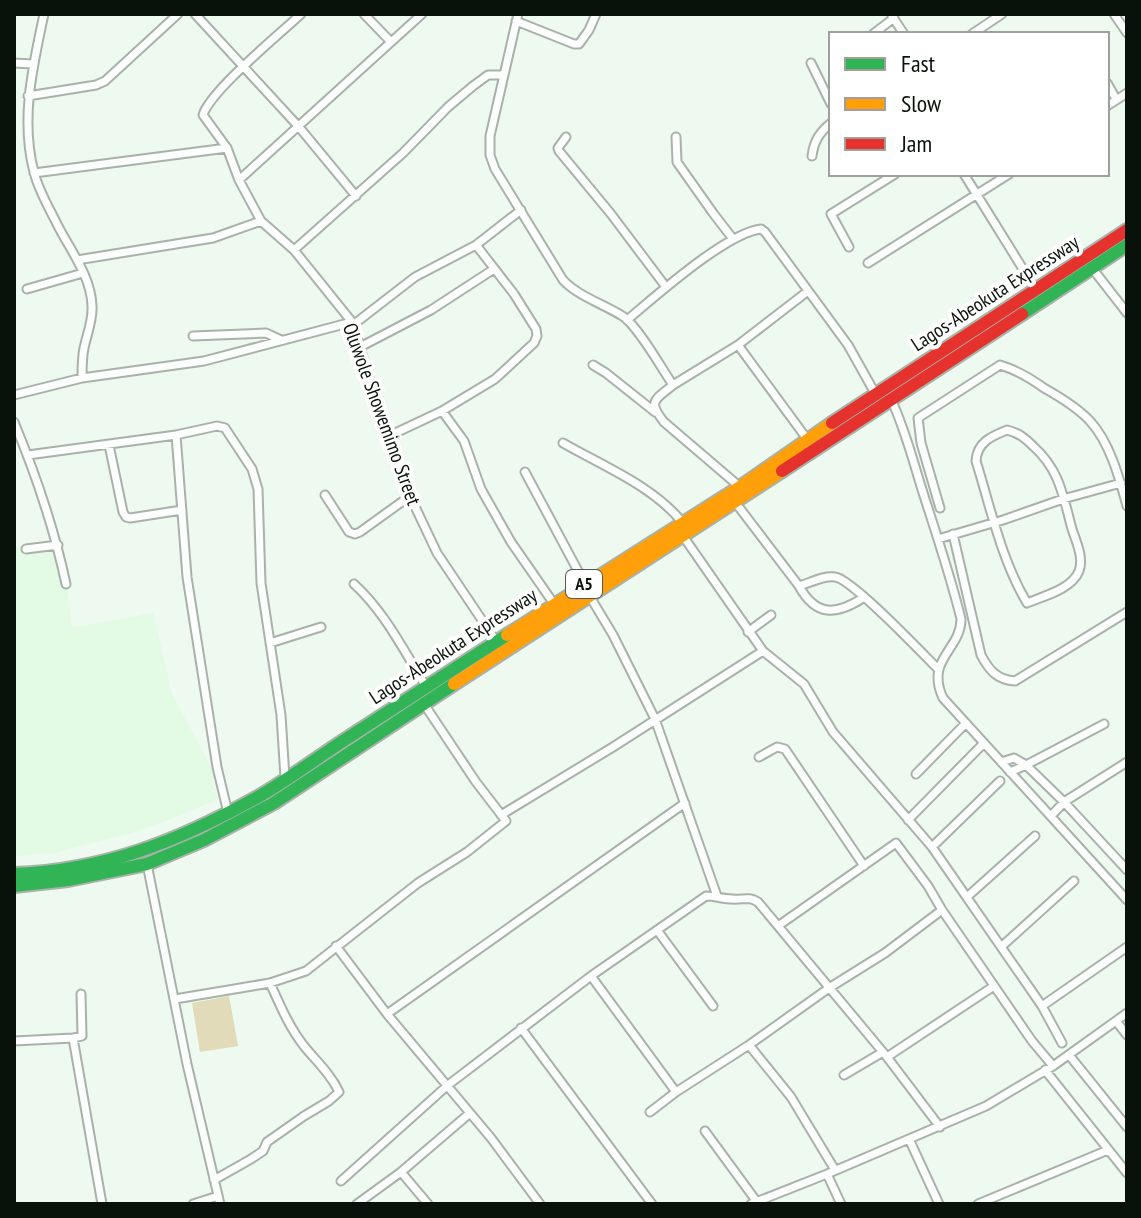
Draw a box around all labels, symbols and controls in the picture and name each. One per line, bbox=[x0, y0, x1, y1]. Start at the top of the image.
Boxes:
legend bbox=[829, 32, 1109, 176]
text: Fast bbox=[901, 48, 936, 79]
text: Slow bbox=[901, 88, 942, 119]
text: Jam bbox=[900, 128, 932, 159]
street label: Lagos-Abeokuta Expressway bbox=[906, 229, 1084, 357]
street label: Oluwole Showemimo Street bbox=[337, 319, 427, 509]
road number: A5 bbox=[566, 570, 602, 598]
street label: Lagos-Abeokuta Expressway bbox=[364, 582, 542, 710]

